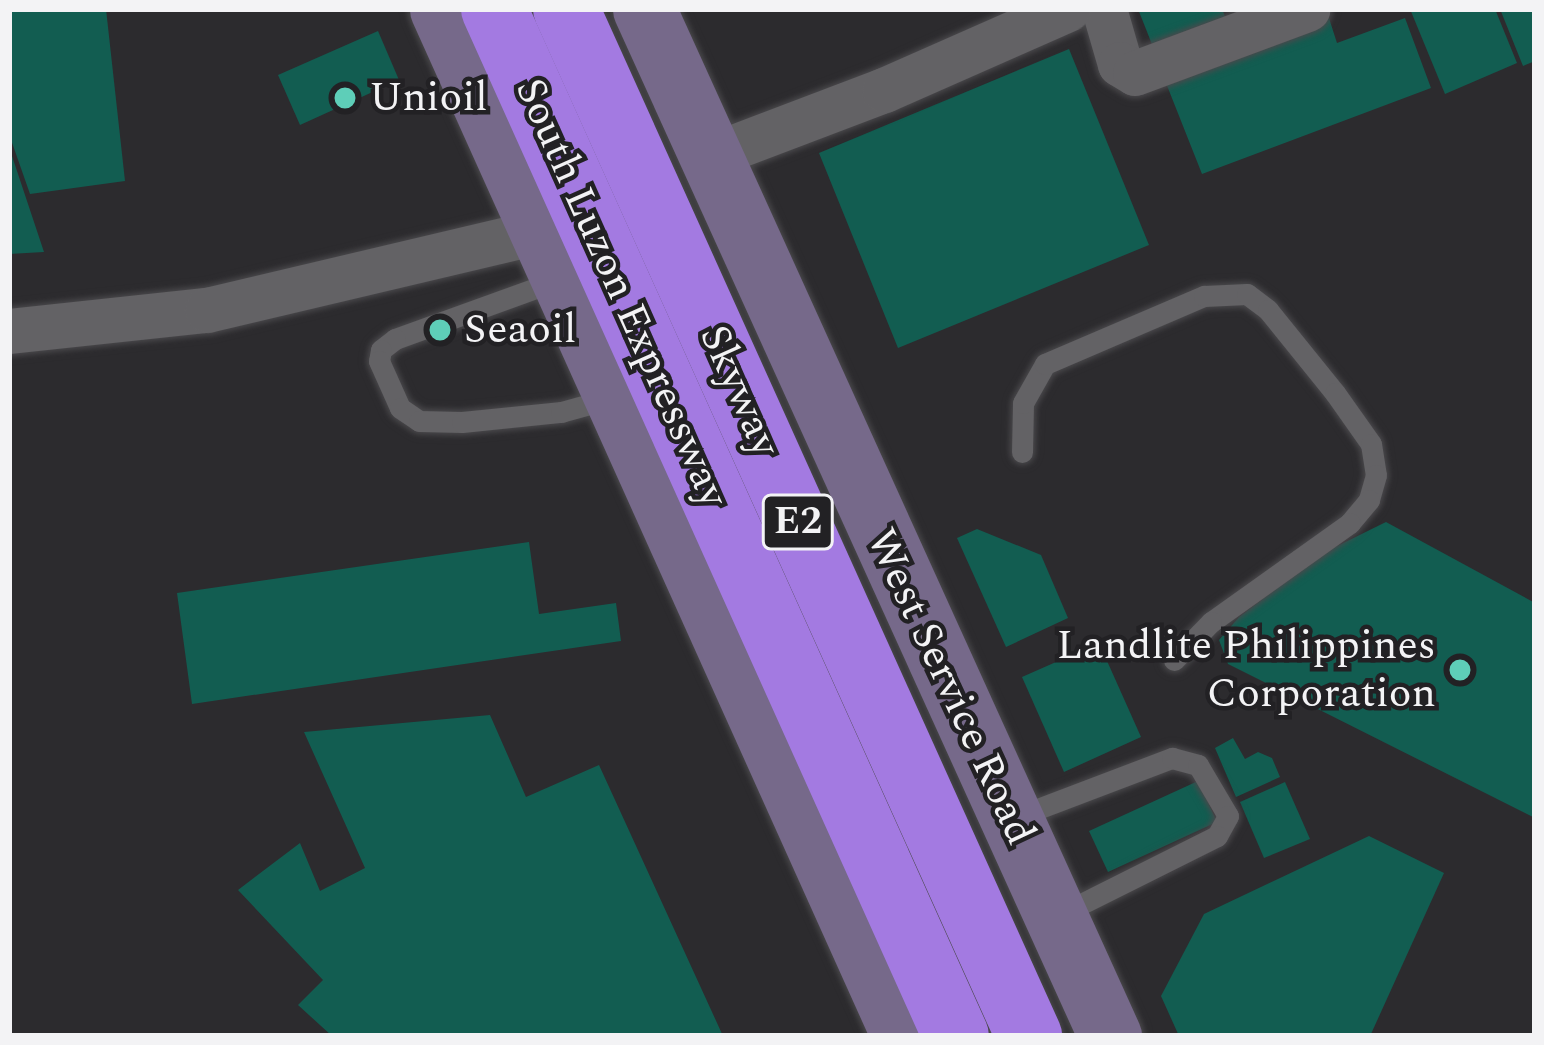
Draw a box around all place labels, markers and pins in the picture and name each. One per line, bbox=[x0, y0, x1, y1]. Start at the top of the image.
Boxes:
place label: Unioil bbox=[369, 73, 488, 123]
marker: Unioil bbox=[332, 85, 358, 111]
place label: Seaoil bbox=[464, 305, 576, 355]
marker: Seaoil bbox=[427, 317, 453, 343]
place label: Landlite Philippines Corporation bbox=[1056, 621, 1436, 720]
marker: Landlite Philippines Corporation bbox=[1447, 657, 1473, 683]

